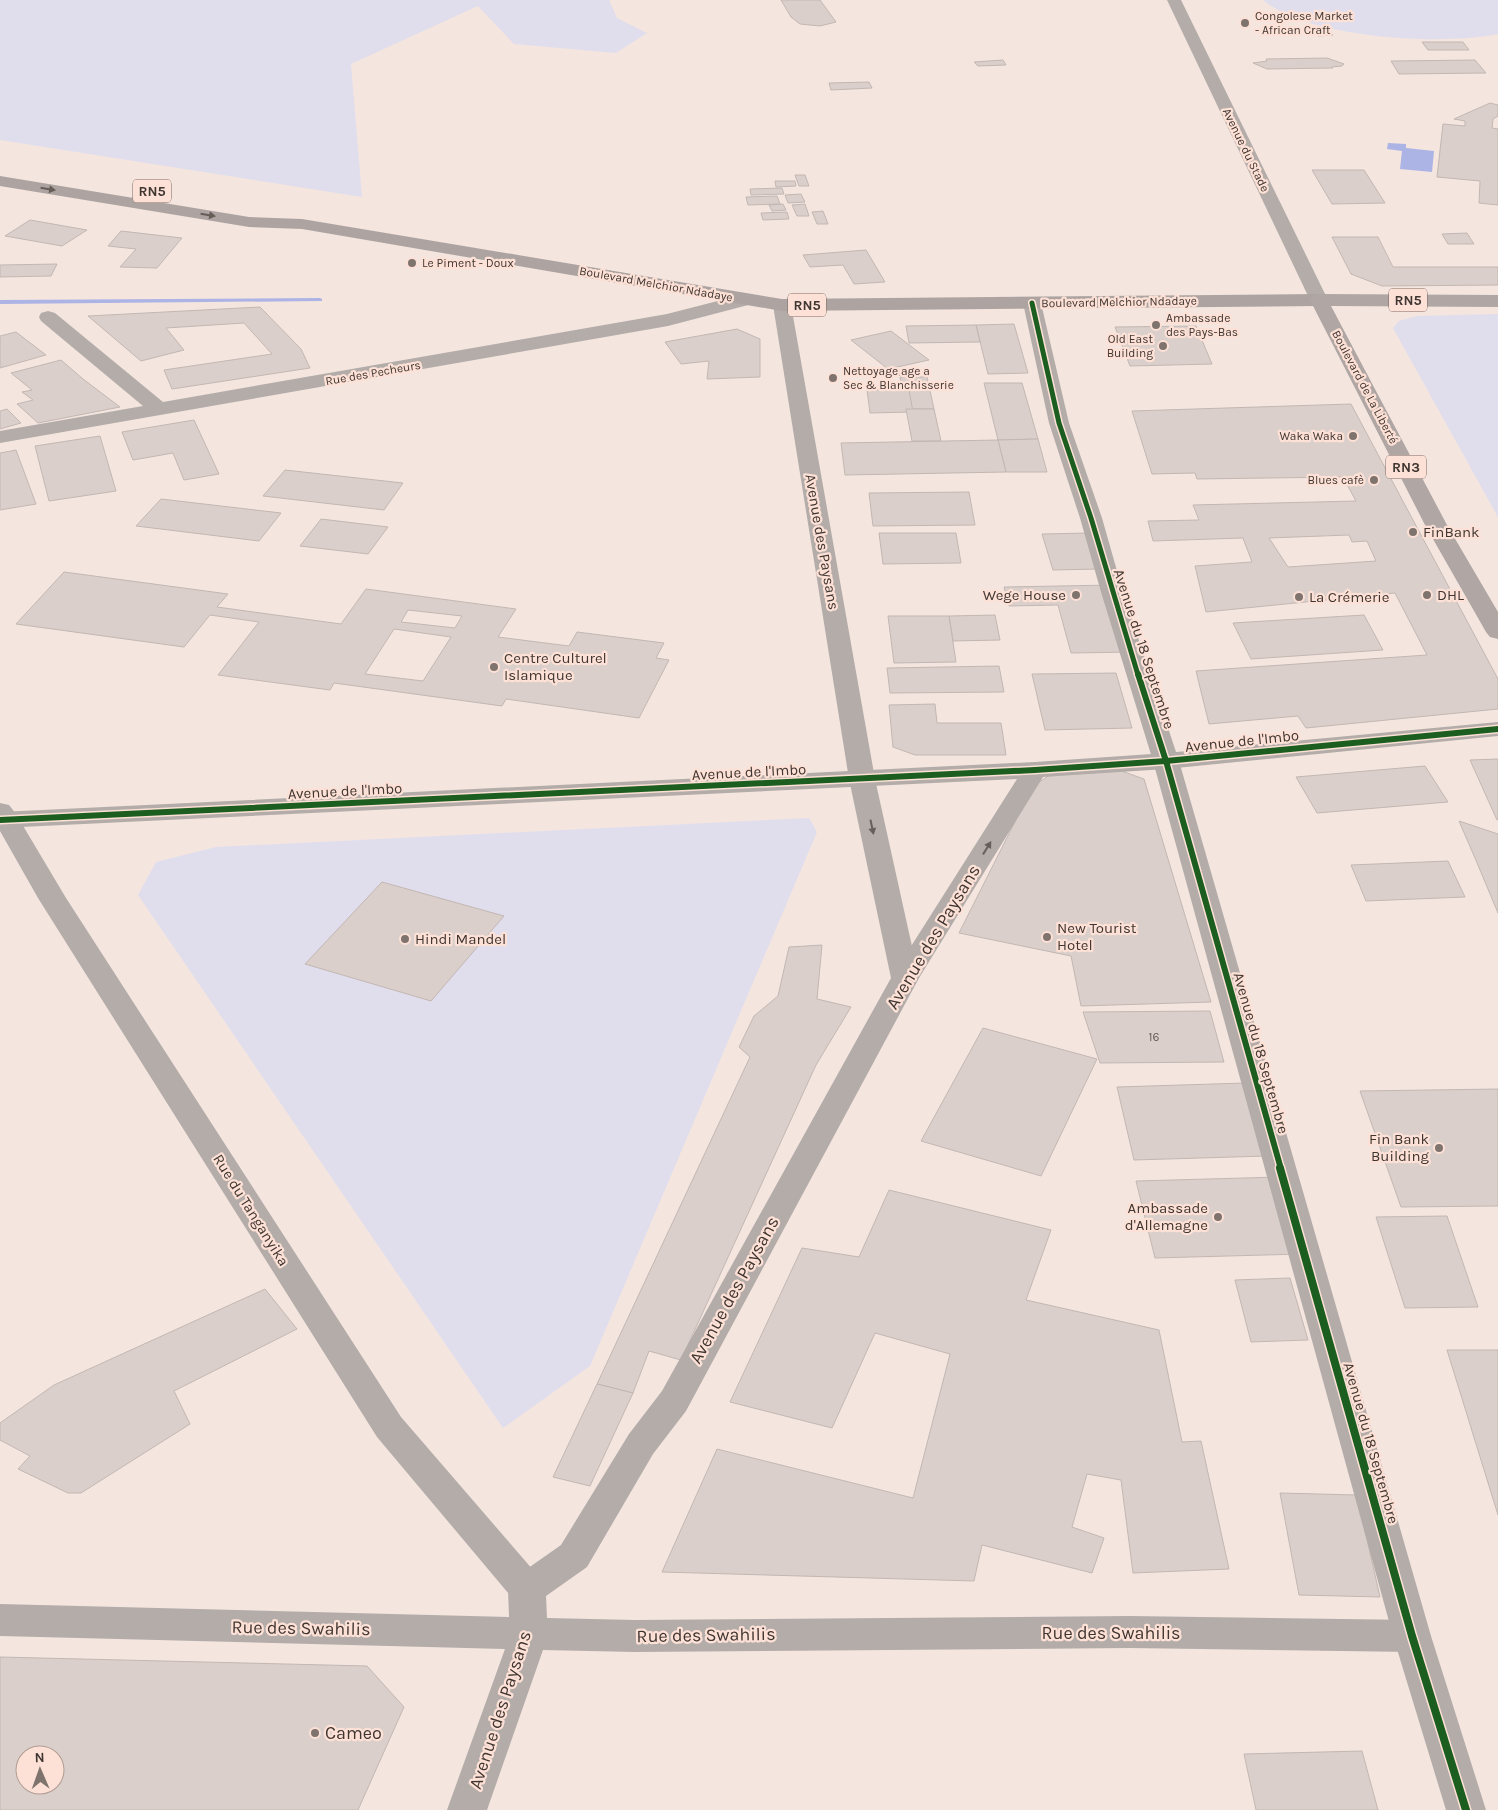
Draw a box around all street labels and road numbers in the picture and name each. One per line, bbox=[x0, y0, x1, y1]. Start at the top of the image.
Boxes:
street label: Avenue du Stade bbox=[1220, 106, 1272, 194]
road number: RN5 bbox=[133, 180, 171, 202]
street label: Boulevard Melchior Ndadaye bbox=[578, 264, 734, 304]
road number: RN5 bbox=[1389, 288, 1427, 312]
road number: RN5 bbox=[788, 294, 826, 316]
street label: Boulevard Melchior Ndadaye bbox=[1041, 294, 1197, 310]
street label: Boulevard de La Liberté bbox=[1329, 328, 1401, 446]
street label: Rue des Pecheurs bbox=[324, 358, 422, 388]
road number: RN3 bbox=[1386, 456, 1426, 478]
street label: Avenue des Paysans bbox=[801, 473, 843, 611]
street label: Avenue du 18 Septembre bbox=[1110, 567, 1178, 731]
street label: Avenue de l'Imbo bbox=[1184, 726, 1300, 756]
street label: Avenue de l'Imbo bbox=[691, 760, 807, 784]
street label: Avenue de l'Imbo bbox=[287, 779, 403, 803]
street label: Avenue des Paysans bbox=[881, 861, 985, 1013]
street label: Avenue du 18 Septembre bbox=[1229, 970, 1293, 1136]
street label: Rue du Tanganyika bbox=[209, 1151, 293, 1269]
street label: Avenue des Paysans bbox=[684, 1212, 784, 1368]
street label: Avenue du 18 Septembre bbox=[1339, 1360, 1403, 1526]
street label: Rue des Swahilis bbox=[231, 1616, 371, 1640]
street label: Rue des Swahilis bbox=[1041, 1622, 1181, 1644]
street label: Rue des Swahilis bbox=[636, 1623, 776, 1647]
street label: Avenue des Paysans bbox=[464, 1628, 536, 1792]

